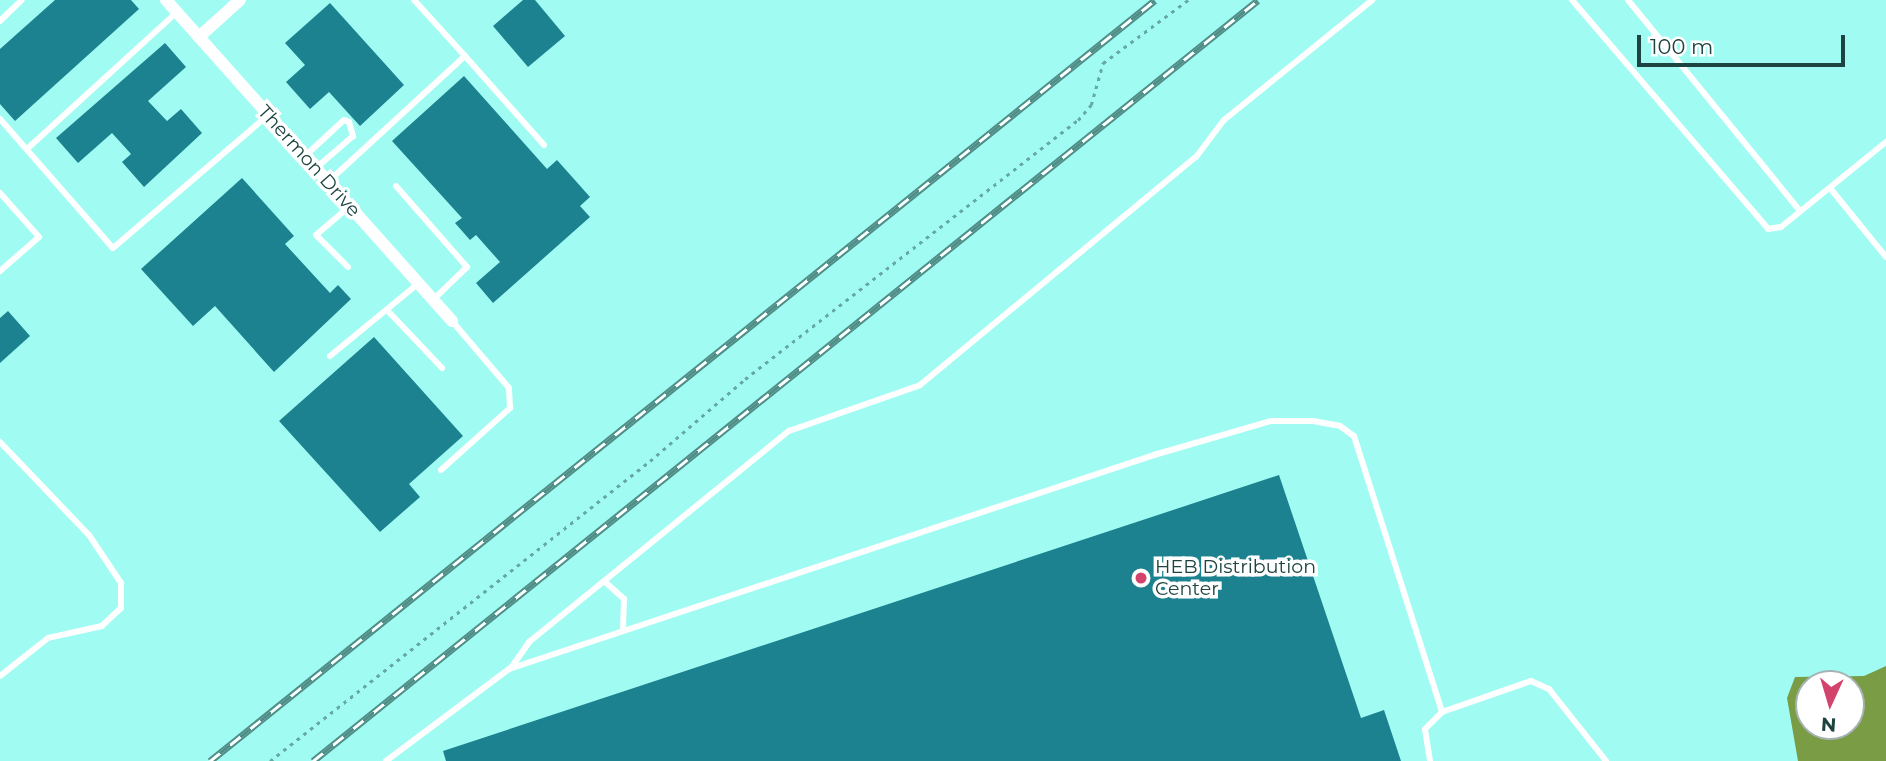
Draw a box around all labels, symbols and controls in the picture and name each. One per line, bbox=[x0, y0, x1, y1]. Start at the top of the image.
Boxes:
scale bar bbox=[1641, 21, 1849, 65]
text: 100 m bbox=[1650, 34, 1713, 59]
street label: Thermon Drive bbox=[253, 100, 365, 222]
place label: HEB Distribution Center bbox=[1155, 556, 1316, 600]
marker: HEB Distribution Center bbox=[1133, 570, 1149, 586]
north arrow bbox=[1795, 670, 1865, 740]
text: N bbox=[1820, 712, 1837, 736]

